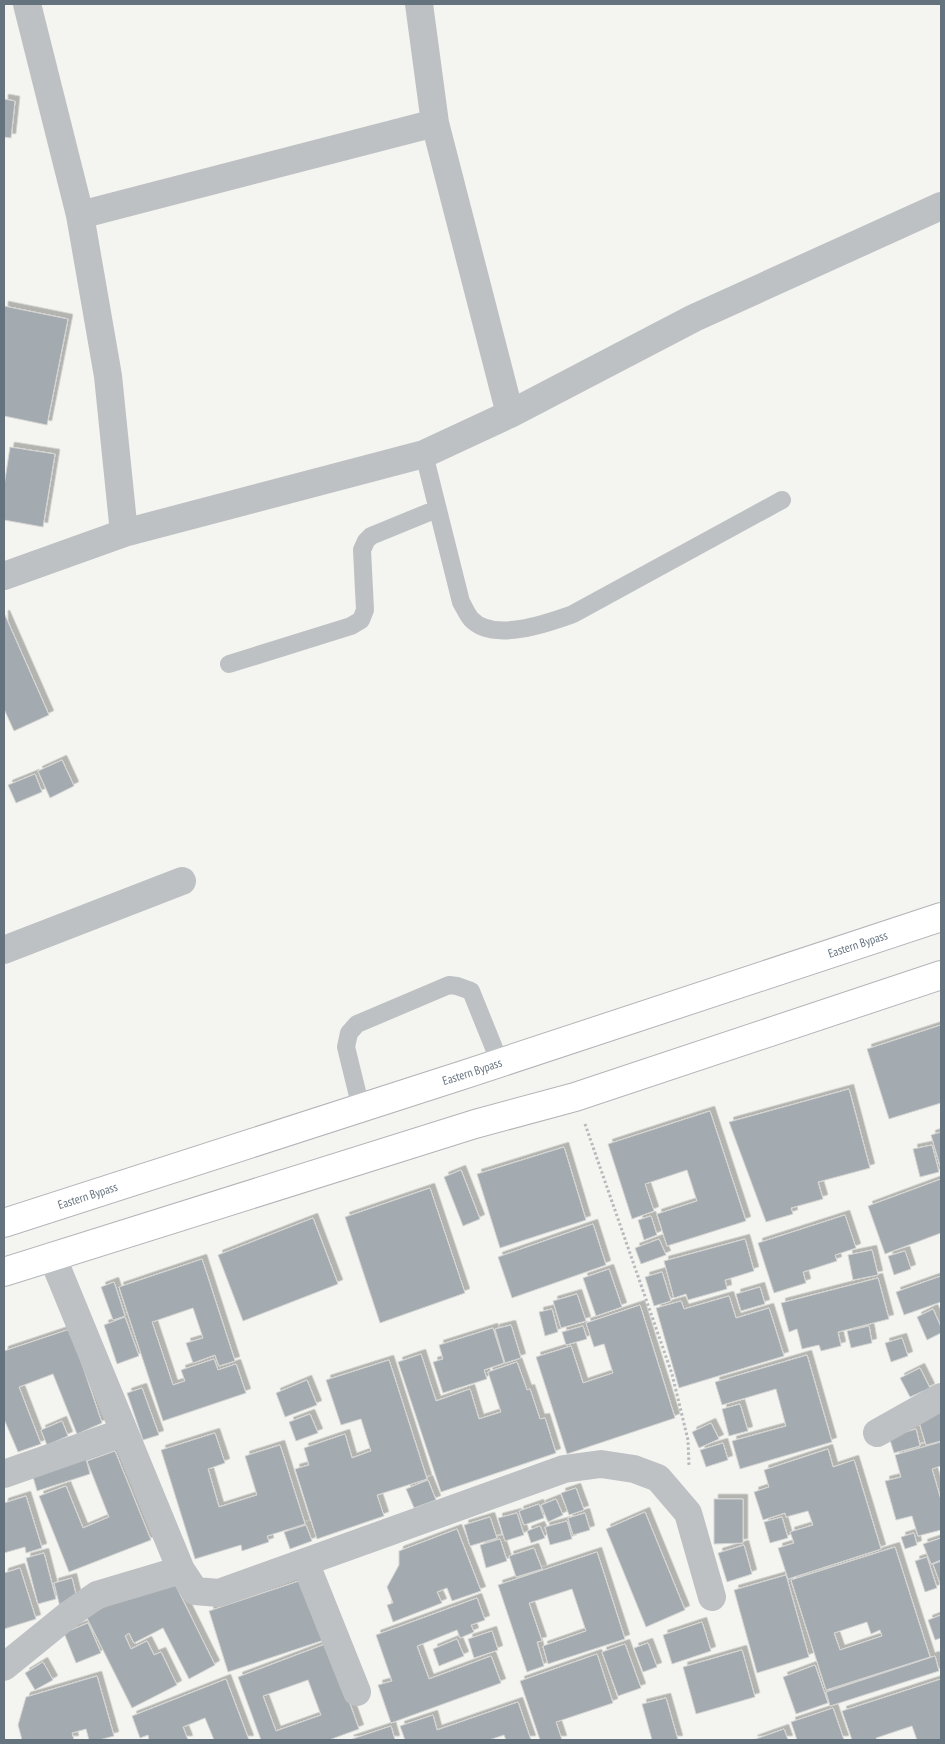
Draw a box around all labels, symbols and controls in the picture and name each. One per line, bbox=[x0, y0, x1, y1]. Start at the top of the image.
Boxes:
street label: Eastern Bypass bbox=[826, 927, 889, 961]
street label: Eastern Bypass bbox=[440, 1055, 504, 1088]
street label: Eastern Bypass bbox=[56, 1179, 119, 1212]

